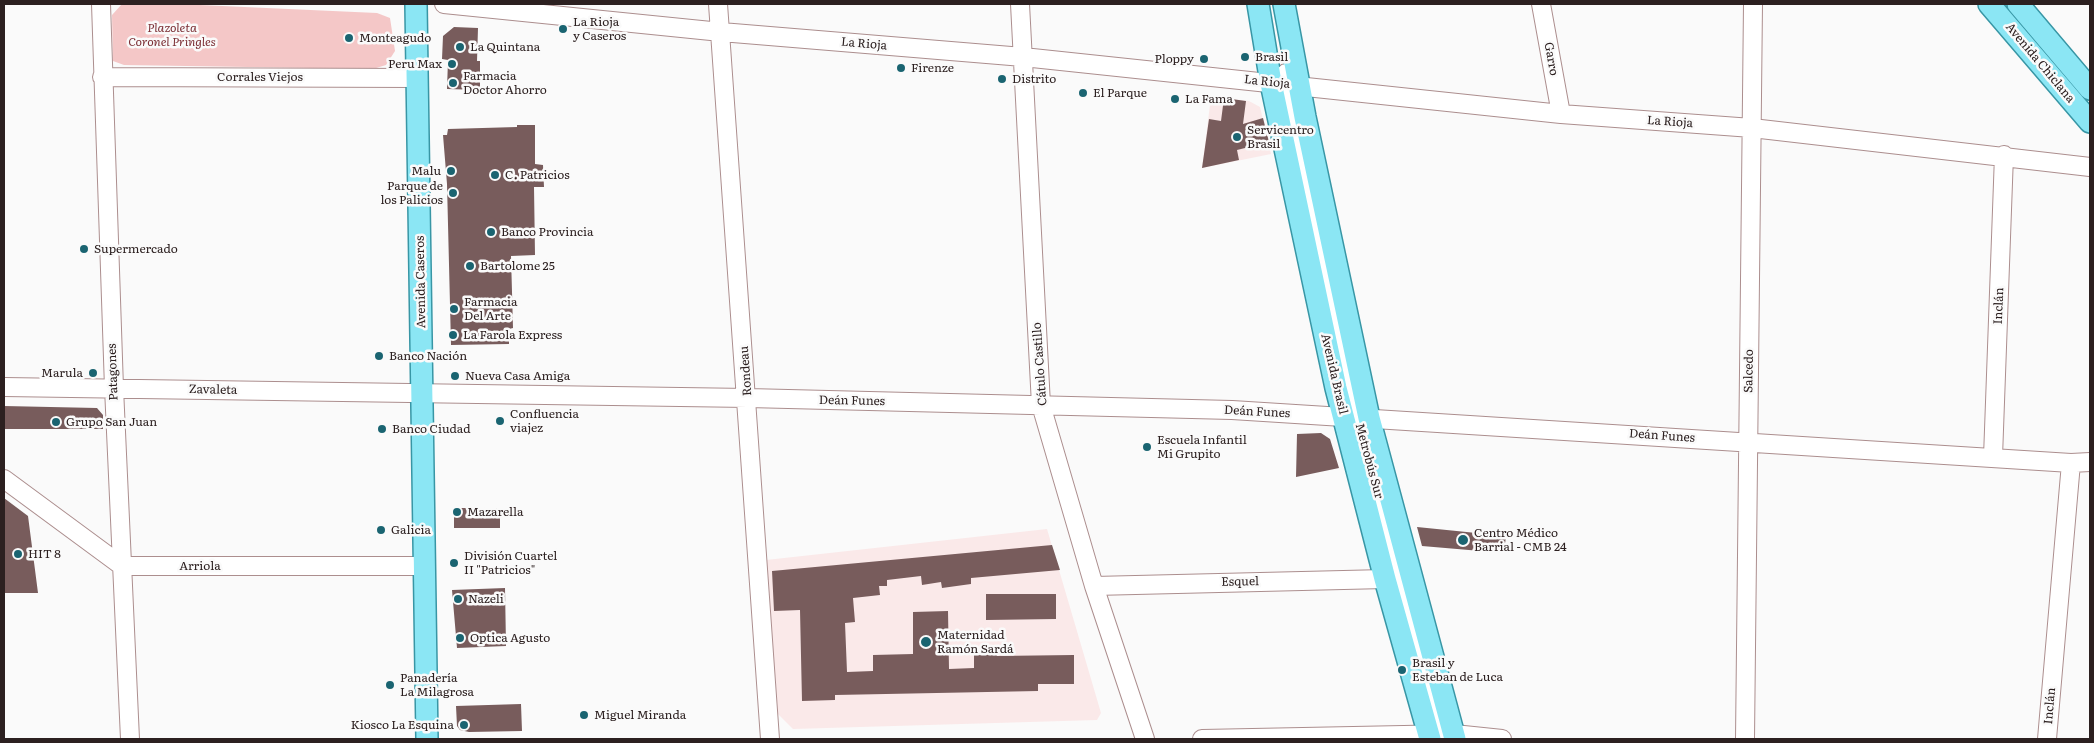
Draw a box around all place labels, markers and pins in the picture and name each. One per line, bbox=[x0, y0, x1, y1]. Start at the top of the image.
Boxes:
place label: La Rioja y Caseros bbox=[573, 15, 626, 43]
marker: La Rioja y Caseros bbox=[557, 23, 569, 35]
place label: Monteagudo bbox=[359, 31, 431, 45]
marker: Monteagudo bbox=[343, 32, 355, 44]
place label: La Quintana bbox=[470, 40, 540, 54]
marker: La Quintana bbox=[454, 41, 466, 53]
place label: Brasil bbox=[1255, 50, 1288, 64]
marker: Brasil bbox=[1239, 51, 1251, 63]
place label: Ploppy bbox=[1155, 52, 1194, 66]
marker: Ploppy bbox=[1198, 53, 1210, 65]
place label: Peru Max bbox=[388, 57, 442, 71]
marker: Peru Max bbox=[446, 58, 458, 70]
place label: Firenze bbox=[911, 61, 954, 75]
marker: Firenze bbox=[895, 62, 907, 74]
place label: Farmacia Doctor Ahorro bbox=[463, 69, 547, 97]
place label: Distrito bbox=[1012, 72, 1056, 86]
marker: Distrito bbox=[996, 73, 1008, 85]
marker: Farmacia Doctor Ahorro bbox=[447, 77, 459, 89]
place label: El Parque bbox=[1093, 86, 1147, 100]
marker: El Parque bbox=[1077, 87, 1089, 99]
place label: La Fama bbox=[1185, 92, 1233, 106]
marker: La Fama bbox=[1169, 93, 1181, 105]
place label: Servicentro Brasil bbox=[1247, 123, 1314, 151]
marker: Servicentro Brasil bbox=[1231, 131, 1243, 143]
place label: Malu bbox=[411, 164, 441, 178]
marker: Malu bbox=[445, 165, 457, 177]
place label: C. Patricios bbox=[505, 168, 570, 182]
marker: C. Patricios bbox=[489, 169, 501, 181]
place label: Parque de los Palicios bbox=[380, 179, 443, 207]
marker: Parque de los Palicios bbox=[447, 187, 459, 199]
place label: Banco Provincia bbox=[501, 225, 594, 239]
marker: Banco Provincia bbox=[485, 226, 497, 238]
place label: Supermercado bbox=[94, 242, 178, 256]
marker: Supermercado bbox=[78, 243, 90, 255]
place label: Bartolome 25 bbox=[480, 259, 555, 273]
marker: Bartolome 25 bbox=[464, 260, 476, 272]
place label: Farmacia Del Arte bbox=[464, 295, 517, 323]
marker: Farmacia Del Arte bbox=[448, 303, 460, 315]
place label: La Farola Express bbox=[463, 328, 562, 342]
marker: La Farola Express bbox=[447, 329, 459, 341]
place label: Banco Nación bbox=[389, 349, 467, 363]
marker: Banco Nación bbox=[373, 350, 385, 362]
place label: Marula bbox=[41, 366, 83, 380]
marker: Marula bbox=[87, 367, 99, 379]
place label: Nueva Casa Amiga bbox=[465, 369, 570, 383]
marker: Nueva Casa Amiga bbox=[449, 370, 461, 382]
place label: Confluencia viajez bbox=[510, 407, 579, 435]
place label: Grupo San Juan bbox=[66, 415, 157, 429]
marker: Confluencia viajez bbox=[494, 415, 506, 427]
marker: Grupo San Juan bbox=[50, 416, 62, 428]
place label: Banco Ciudad bbox=[392, 422, 471, 436]
marker: Banco Ciudad bbox=[376, 423, 388, 435]
place label: Escuela Infantil Mi Grupito bbox=[1157, 433, 1247, 461]
marker: Escuela Infantil Mi Grupito bbox=[1141, 441, 1153, 453]
place label: Mazarella bbox=[467, 505, 524, 519]
marker: Mazarella bbox=[451, 506, 463, 518]
place label: Galicia bbox=[391, 523, 431, 537]
marker: Galicia bbox=[375, 524, 387, 536]
place label: Centro Médico Barrial - CMB 24 bbox=[1474, 526, 1567, 554]
marker: Centro Médico Barrial - CMB 24 bbox=[1456, 533, 1470, 547]
place label: HIT 8 bbox=[28, 547, 61, 561]
marker: HIT 8 bbox=[12, 548, 24, 560]
place label: División Cuartel II "Patricios" bbox=[464, 549, 557, 577]
marker: División Cuartel II "Patricios" bbox=[448, 557, 460, 569]
place label: Nazeli bbox=[468, 592, 504, 606]
marker: Nazeli bbox=[452, 593, 464, 605]
place label: Maternidad Ramón Sardá bbox=[937, 628, 1013, 656]
place label: Optica Agusto bbox=[470, 631, 550, 645]
marker: Optica Agusto bbox=[454, 632, 466, 644]
marker: Maternidad Ramón Sardá bbox=[919, 635, 933, 649]
place label: Brasil y Esteban de Luca bbox=[1412, 656, 1503, 684]
marker: Brasil y Esteban de Luca bbox=[1396, 664, 1408, 676]
place label: Panadería La Milagrosa bbox=[400, 671, 474, 699]
marker: Panadería La Milagrosa bbox=[384, 679, 396, 691]
place label: Miguel Miranda bbox=[594, 708, 686, 722]
marker: Miguel Miranda bbox=[578, 709, 590, 721]
place label: Kiosco La Esquina bbox=[351, 718, 454, 732]
marker: Kiosco La Esquina bbox=[458, 719, 470, 731]

